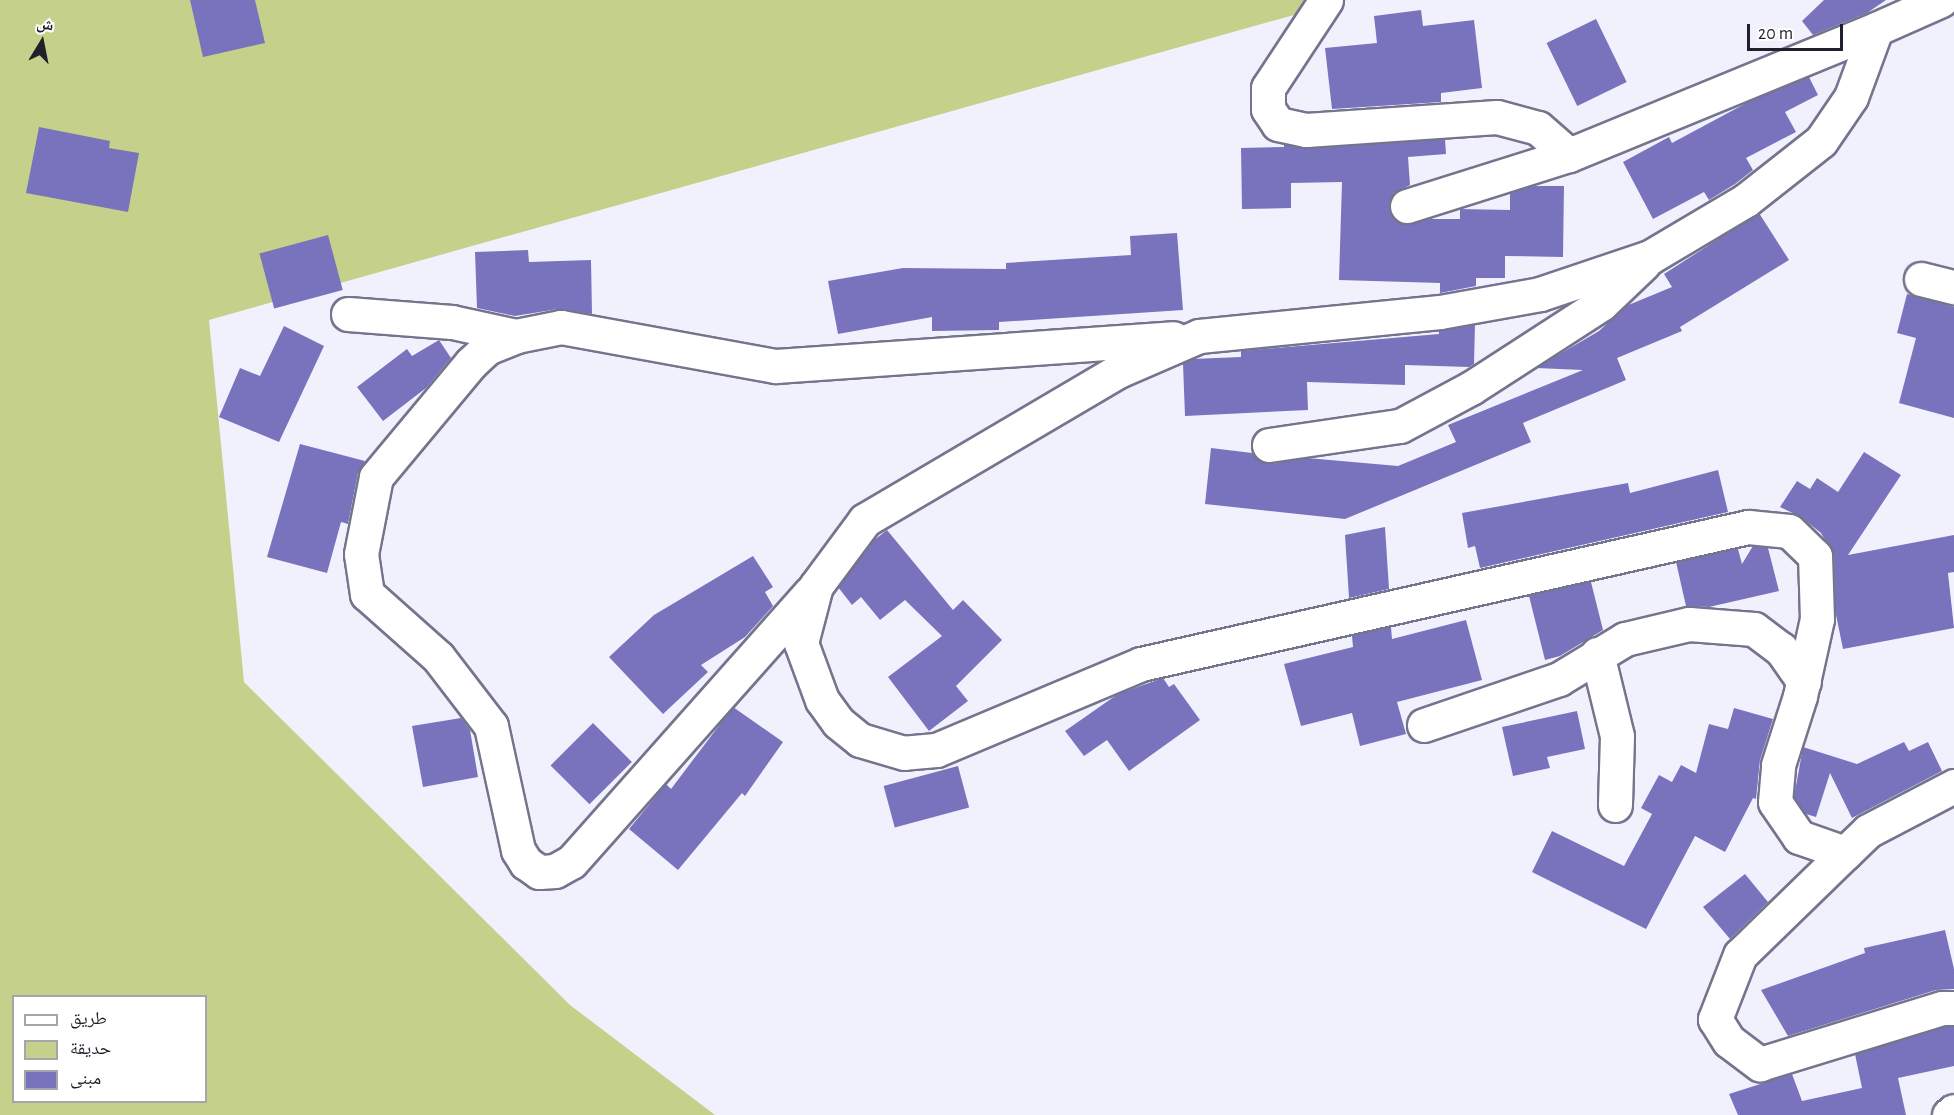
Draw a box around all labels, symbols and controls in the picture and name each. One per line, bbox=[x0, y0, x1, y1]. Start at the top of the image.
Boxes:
north arrow bbox=[12, 12, 72, 72]
scale bar bbox=[1750, 12, 1846, 50]
text: ش bbox=[35, 15, 55, 34]
text: 20 m bbox=[1758, 25, 1793, 43]
legend bbox=[12, 995, 207, 1103]
text: طريق bbox=[70, 1010, 107, 1028]
text: حديقة bbox=[70, 1040, 111, 1058]
text: مبنى bbox=[70, 1070, 101, 1088]

